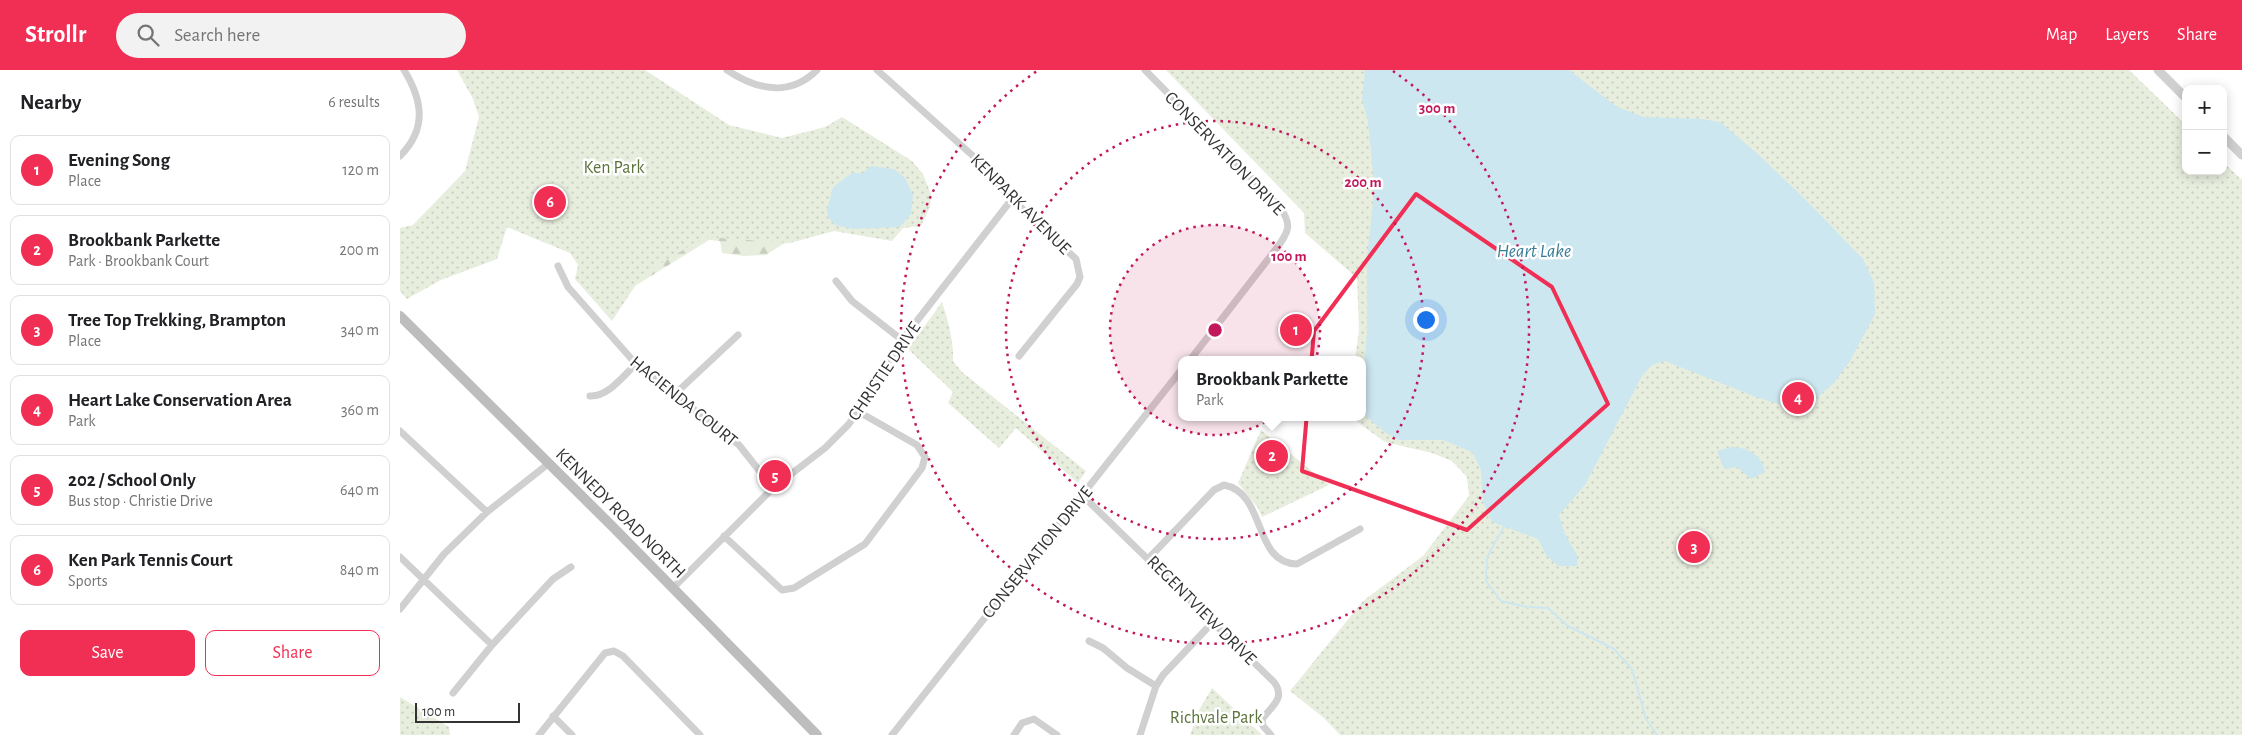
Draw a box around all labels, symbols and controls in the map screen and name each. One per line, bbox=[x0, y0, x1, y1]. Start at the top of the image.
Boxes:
search box bbox=[116, 13, 466, 58]
icon: search bbox=[134, 21, 162, 49]
text: Strollr bbox=[25, 23, 86, 47]
text: Search here bbox=[174, 26, 260, 45]
text: Map bbox=[2046, 26, 2077, 44]
text: Layers bbox=[2105, 26, 2149, 44]
text: Share bbox=[2177, 26, 2217, 44]
map controls bbox=[2182, 85, 2227, 175]
button: + bbox=[2182, 85, 2227, 130]
street label: CONSERVATION DRIVE bbox=[1161, 88, 1288, 219]
text: Nearby bbox=[20, 92, 81, 113]
text: 6 results bbox=[328, 94, 380, 110]
text: 300 m bbox=[1419, 101, 1455, 116]
button: − bbox=[2182, 130, 2227, 175]
text: Evening Song bbox=[68, 151, 170, 170]
street label: KENPARK AVENUE bbox=[967, 151, 1074, 259]
park label: Ken Park bbox=[583, 159, 645, 177]
text: 1 bbox=[34, 162, 40, 178]
text: 120 m bbox=[342, 162, 379, 178]
text: Place bbox=[68, 173, 101, 189]
text: 200 m bbox=[1344, 175, 1382, 190]
pin: 6 bbox=[534, 183, 566, 221]
text: Brookbank Parkette bbox=[68, 231, 220, 250]
text: 2 bbox=[33, 242, 41, 258]
text: 200 m bbox=[339, 242, 379, 258]
water label: Heart Lake bbox=[1497, 242, 1571, 261]
text: 100 m bbox=[1271, 249, 1307, 264]
text: Park · Brookbank Court bbox=[68, 253, 209, 269]
your location bbox=[1413, 307, 1439, 333]
text: Tree Top Trekking, Brampton bbox=[68, 311, 286, 330]
pin: 1 bbox=[1280, 311, 1312, 349]
street label: CHRISTIE DRIVE bbox=[845, 319, 925, 424]
centre of rings bbox=[1206, 321, 1224, 339]
text: 3 bbox=[34, 322, 40, 338]
text: 340 m bbox=[341, 322, 379, 338]
text: Place bbox=[68, 333, 101, 349]
street label: HACIENDA COURT bbox=[626, 353, 741, 451]
popup bbox=[1178, 356, 1366, 421]
text: Brookbank Parkette bbox=[1196, 370, 1348, 389]
pin: 4 bbox=[1782, 379, 1814, 417]
text: Heart Lake Conservation Area bbox=[68, 391, 292, 410]
text: Park bbox=[1196, 392, 1224, 408]
text: 4 bbox=[33, 402, 41, 418]
text: 360 m bbox=[341, 402, 379, 418]
text: Park bbox=[68, 413, 96, 429]
pin: 2 bbox=[1256, 437, 1288, 475]
street label: KENNEDY ROAD NORTH bbox=[552, 445, 689, 582]
pin: 5 bbox=[759, 457, 791, 495]
text: 202 / School Only bbox=[68, 471, 196, 490]
text: 5 bbox=[34, 482, 40, 498]
text: 640 m bbox=[340, 482, 379, 498]
street label: CONSERVATION DRIVE bbox=[979, 483, 1097, 622]
text: Bus stop · Christie Drive bbox=[68, 493, 213, 509]
pin: 3 bbox=[1678, 528, 1710, 566]
text: Ken Park Tennis Court bbox=[68, 551, 233, 570]
street label: REGENTVIEW DRIVE bbox=[1143, 553, 1260, 669]
text: 6 bbox=[33, 562, 41, 578]
text: 840 m bbox=[340, 562, 379, 578]
text: Sports bbox=[68, 573, 108, 589]
button: Save bbox=[20, 630, 195, 676]
button: Share bbox=[205, 630, 380, 676]
scale bar bbox=[415, 700, 520, 723]
text: 100 m bbox=[422, 705, 455, 719]
park label: Richvale Park bbox=[1170, 709, 1263, 727]

